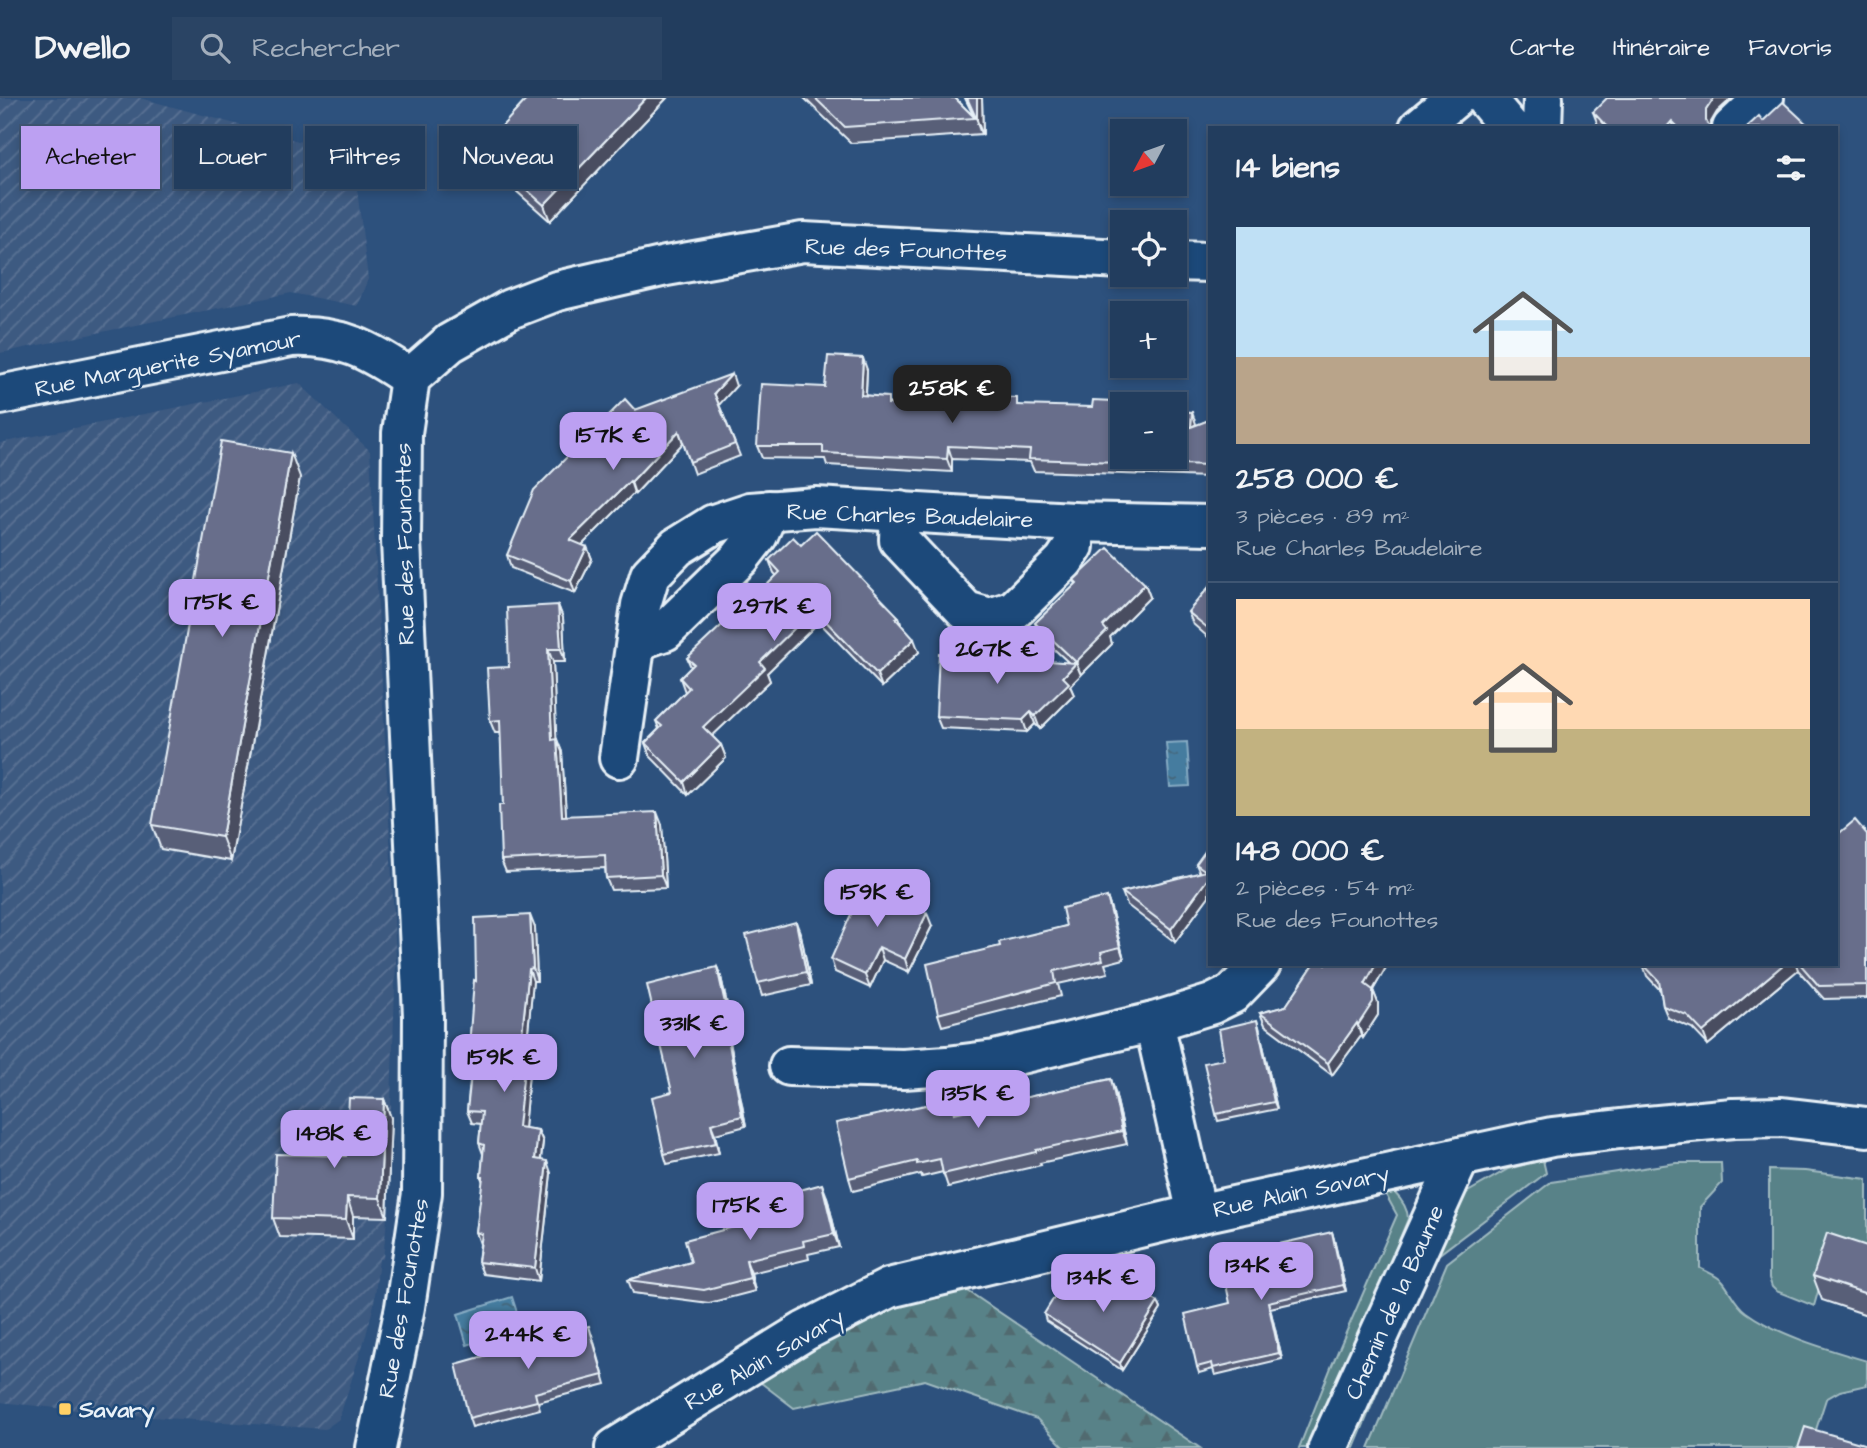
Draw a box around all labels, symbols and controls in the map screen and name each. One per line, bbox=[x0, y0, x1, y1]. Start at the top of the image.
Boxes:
search box bbox=[172, 17, 662, 80]
text: Dwello bbox=[35, 25, 130, 71]
icon: search bbox=[196, 29, 234, 67]
text: Rechercher bbox=[252, 30, 400, 66]
text: Carte bbox=[1510, 31, 1575, 65]
text: Itinéraire bbox=[1613, 31, 1710, 65]
text: Favoris bbox=[1748, 31, 1832, 65]
north arrow bbox=[1110, 119, 1186, 196]
map controls bbox=[1110, 119, 1187, 469]
chip: Acheter bbox=[21, 126, 160, 189]
chip: Louer bbox=[174, 126, 291, 189]
chip: Filtres bbox=[305, 126, 425, 189]
chip: Nouveau bbox=[439, 126, 577, 189]
text: 14 biens bbox=[1236, 147, 1340, 189]
icon: filters bbox=[1772, 149, 1810, 187]
button: locate bbox=[1110, 210, 1187, 287]
street label: Rue des Founottes bbox=[804, 230, 1008, 270]
icon: home bbox=[1460, 273, 1586, 399]
button: + bbox=[1110, 301, 1187, 378]
street label: Rue Marguerite Syamour bbox=[32, 322, 305, 406]
pin: 258K € bbox=[895, 366, 1009, 425]
text: 258K € bbox=[909, 372, 995, 404]
button: − bbox=[1110, 392, 1187, 469]
pin: 157K € bbox=[556, 412, 670, 472]
text: 157K € bbox=[576, 419, 650, 451]
street label: Rue des Founottes bbox=[387, 443, 423, 645]
text: 258 000 € bbox=[1236, 458, 1399, 500]
street label: Rue Charles Baudelaire bbox=[786, 496, 1034, 536]
text: 3 pièces · 89 m² bbox=[1236, 500, 1410, 532]
text: Rue Charles Baudelaire bbox=[1236, 532, 1483, 564]
pin: 175K € bbox=[165, 580, 279, 639]
pin: 297K € bbox=[717, 584, 831, 643]
text: 175K € bbox=[185, 586, 259, 618]
text: 297K € bbox=[733, 590, 815, 622]
pin: 267K € bbox=[940, 626, 1054, 686]
text: 267K € bbox=[955, 633, 1039, 665]
icon: home bbox=[1460, 645, 1586, 771]
text: 148 000 € bbox=[1236, 830, 1384, 872]
pin: 159K € bbox=[820, 870, 934, 929]
text: 2 pièces · 54 m² bbox=[1236, 872, 1415, 904]
text: 159K € bbox=[840, 876, 914, 908]
text: Rue des Founottes bbox=[1236, 904, 1438, 936]
pin: 331K € bbox=[637, 1000, 751, 1060]
text: 331K € bbox=[660, 1007, 728, 1039]
pin: 159K € bbox=[447, 1034, 561, 1094]
text: 159K € bbox=[467, 1041, 541, 1073]
pin: 135K € bbox=[921, 1070, 1035, 1130]
text: 135K € bbox=[942, 1077, 1014, 1109]
pin: 148K € bbox=[277, 1110, 391, 1170]
text: 148K € bbox=[297, 1117, 371, 1149]
street label: Rue Alain Savary bbox=[1210, 1158, 1393, 1227]
pin: 175K € bbox=[693, 1182, 807, 1242]
text: 175K € bbox=[713, 1189, 787, 1221]
street label: Rue des Founottes bbox=[371, 1196, 437, 1401]
street label: Chemin de la Baume bbox=[1338, 1200, 1452, 1405]
pin: 134K € bbox=[1204, 1242, 1318, 1302]
text: 134K € bbox=[1225, 1249, 1297, 1281]
pin: 134K € bbox=[1046, 1254, 1160, 1314]
text: 134K € bbox=[1067, 1261, 1139, 1293]
street label: Rue Alain Savary bbox=[679, 1301, 851, 1419]
pin: 244K € bbox=[471, 1312, 585, 1371]
text: 244K € bbox=[485, 1318, 571, 1350]
place label: Savary bbox=[78, 1394, 155, 1428]
marker: Savary bbox=[57, 1401, 73, 1417]

